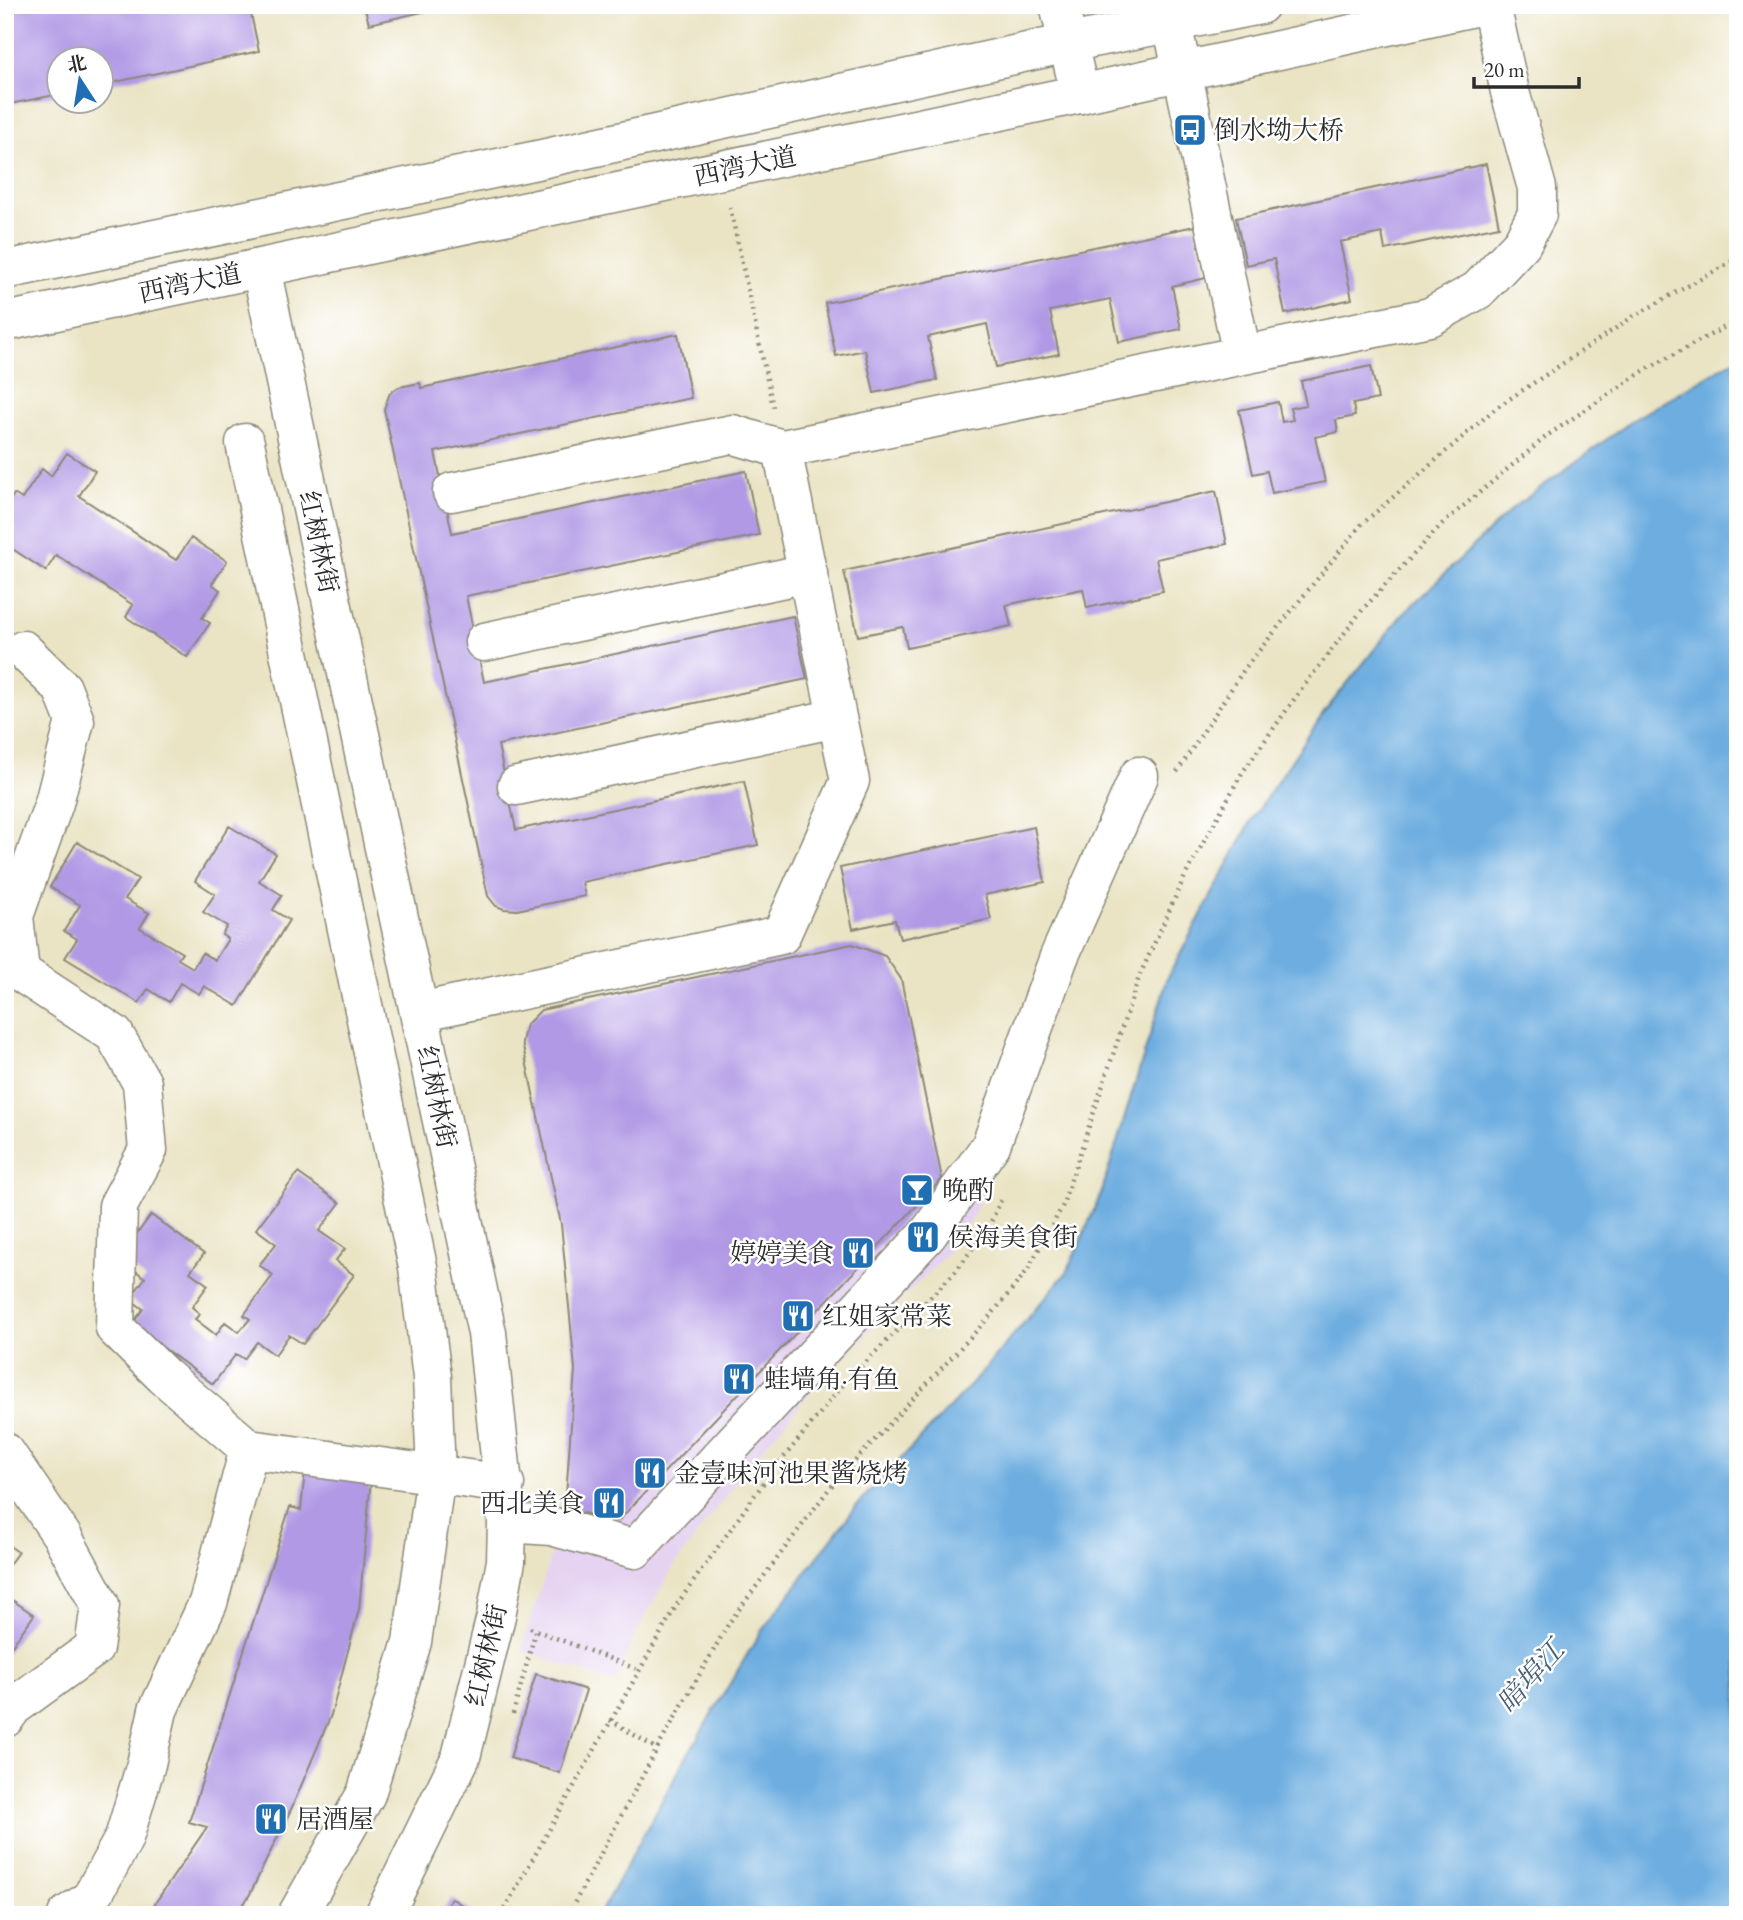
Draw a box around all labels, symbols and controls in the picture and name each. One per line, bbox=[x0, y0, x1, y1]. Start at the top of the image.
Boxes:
north arrow bbox=[46, 46, 116, 116]
scale bar bbox=[1474, 46, 1578, 90]
text: 北 bbox=[65, 50, 88, 78]
text: 20 m bbox=[1484, 56, 1525, 83]
bus stop icon: 倒水坳大桥 bbox=[1171, 111, 1209, 149]
place label: 倒水坳大桥 bbox=[1214, 113, 1344, 147]
street label: 西湾大道 bbox=[691, 139, 799, 193]
street label: 西湾大道 bbox=[136, 256, 244, 310]
street label: 红树林街 bbox=[292, 488, 346, 596]
street label: 红树林街 bbox=[410, 1043, 464, 1151]
bar icon: 晚酌 bbox=[898, 1171, 936, 1209]
place label: 晚酌 bbox=[942, 1173, 994, 1207]
restaurant icon: 侯海美食街 bbox=[904, 1218, 942, 1256]
place label: 侯海美食街 bbox=[948, 1220, 1078, 1254]
restaurant icon: 婷婷美食 bbox=[839, 1234, 877, 1272]
place label: 婷婷美食 bbox=[730, 1236, 834, 1270]
restaurant icon: 红姐家常菜 bbox=[779, 1297, 817, 1335]
place label: 红姐家常菜 bbox=[822, 1299, 952, 1333]
restaurant icon: 蛙墙角·有鱼 bbox=[720, 1360, 758, 1398]
place label: 蛙墙角·有鱼 bbox=[764, 1362, 899, 1396]
restaurant icon: 金壹味河池果酱烧烤 bbox=[631, 1454, 669, 1492]
place label: 金壹味河池果酱烧烤 bbox=[674, 1456, 908, 1490]
restaurant icon: 西北美食 bbox=[590, 1484, 628, 1522]
place label: 西北美食 bbox=[480, 1486, 584, 1520]
street label: 红树林街 bbox=[458, 1601, 514, 1709]
water label: 暗埠江 bbox=[1489, 1630, 1574, 1719]
restaurant icon: 居酒屋 bbox=[252, 1800, 290, 1838]
place label: 居酒屋 bbox=[296, 1802, 374, 1836]

